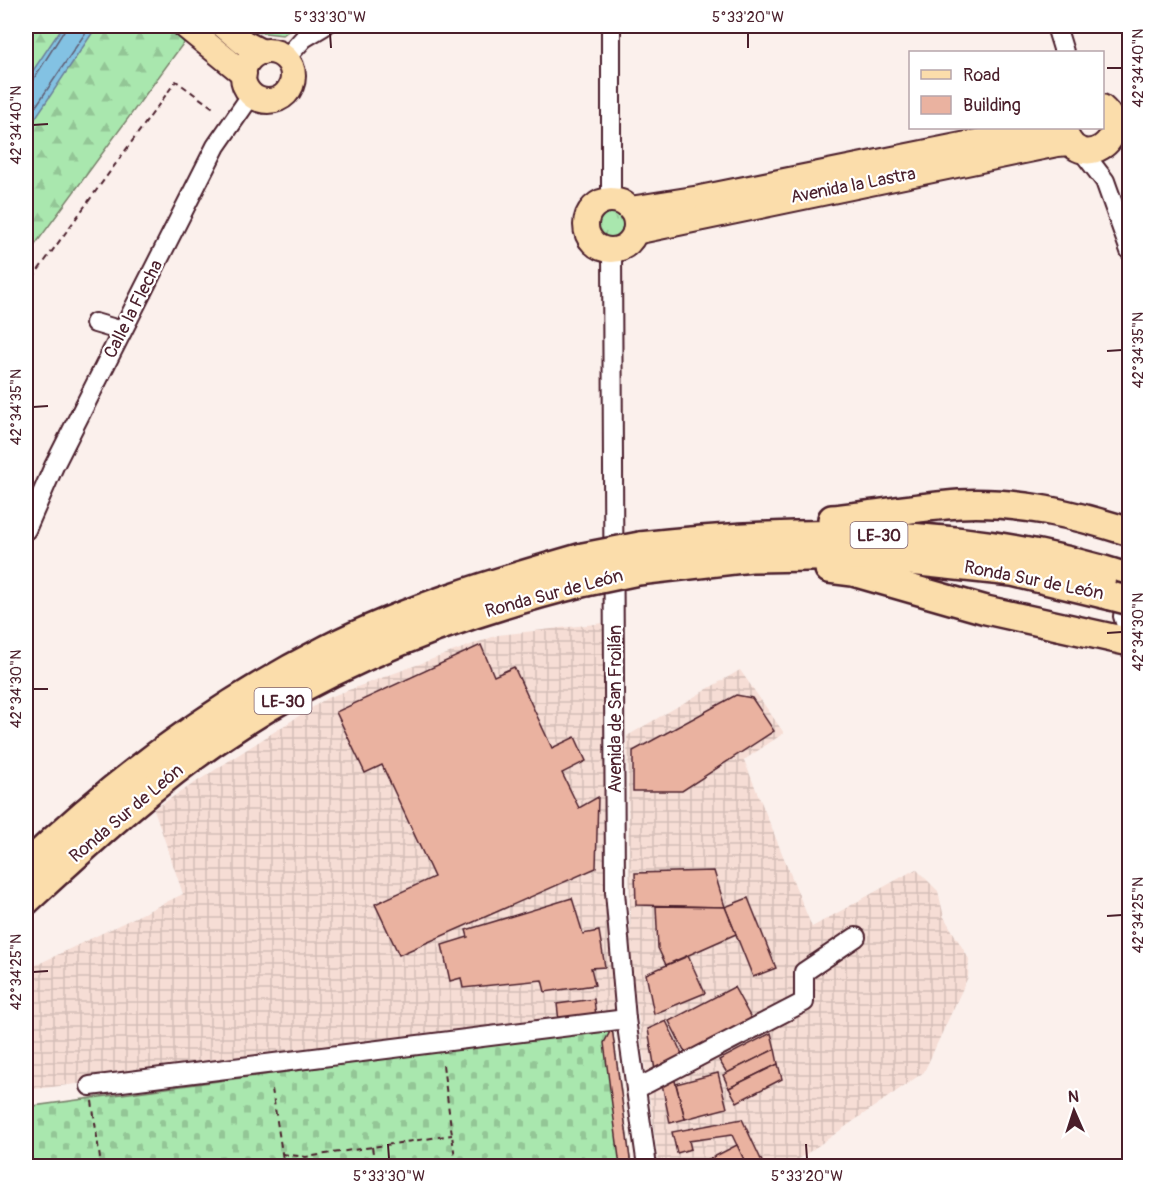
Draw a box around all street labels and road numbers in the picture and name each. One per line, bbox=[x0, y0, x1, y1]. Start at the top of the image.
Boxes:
street label: Avenida la Lastra bbox=[789, 162, 918, 209]
street label: Calle la Flecha bbox=[99, 256, 168, 362]
road number: LE-30 bbox=[850, 522, 908, 548]
street label: Ronda Sur de León bbox=[962, 556, 1106, 605]
street label: Ronda Sur de León bbox=[483, 564, 626, 623]
street label: Avenida de San Froilán bbox=[604, 625, 627, 793]
road number: LE-30 bbox=[254, 688, 312, 714]
street label: Ronda Sur de León bbox=[65, 759, 188, 868]

